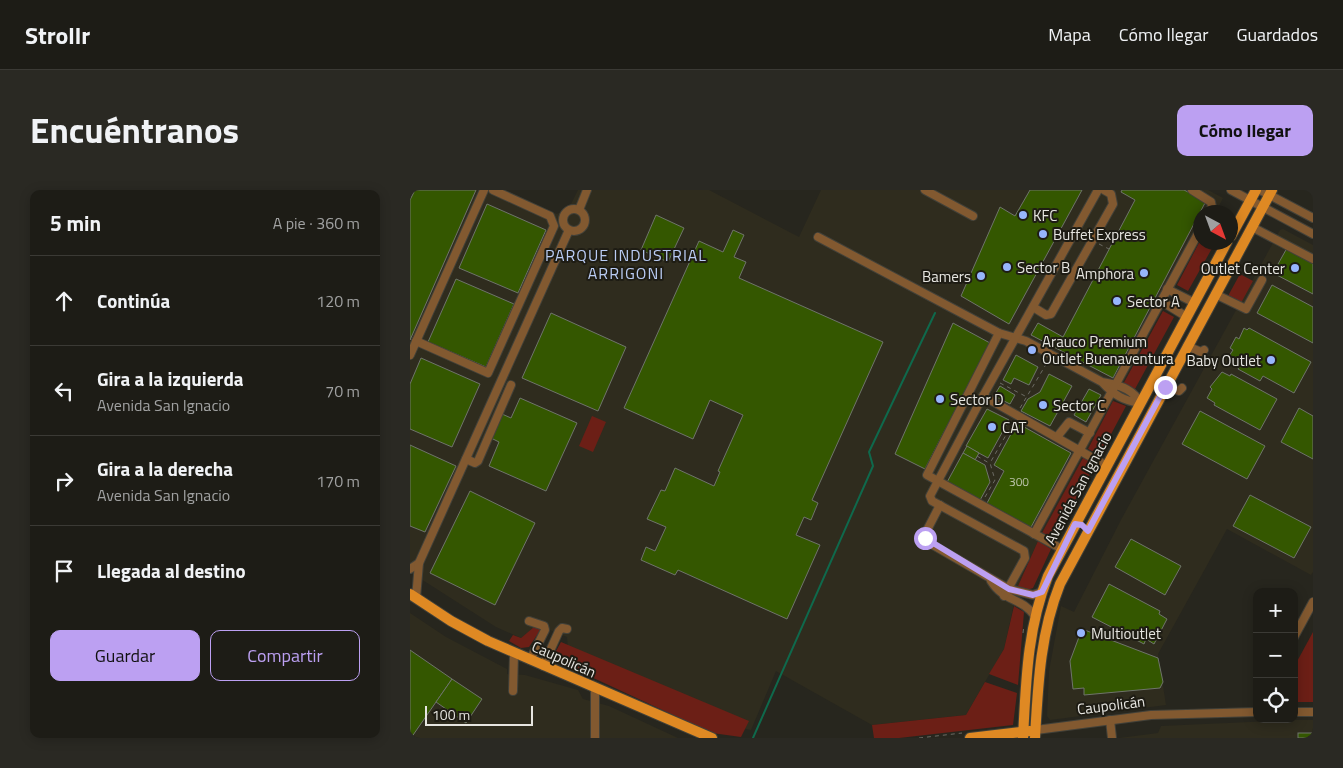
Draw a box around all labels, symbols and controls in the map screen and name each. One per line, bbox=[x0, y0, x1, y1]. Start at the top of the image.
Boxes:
text: Strollr bbox=[25, 17, 90, 53]
text: Mapa bbox=[1048, 21, 1091, 48]
text: Cómo llegar bbox=[1119, 21, 1208, 48]
text: Guardados bbox=[1236, 21, 1318, 48]
text: Encuéntranos bbox=[30, 103, 239, 157]
button: Cómo llegar bbox=[1177, 105, 1313, 156]
place label: KFC bbox=[1033, 204, 1057, 227]
north arrow bbox=[1193, 205, 1238, 250]
text: 5 min bbox=[50, 207, 101, 239]
marker: KFC bbox=[1017, 209, 1029, 221]
text: A pie · 360 m bbox=[273, 211, 360, 235]
place label: Buffet Express bbox=[1053, 223, 1146, 246]
marker: Buffet Express bbox=[1037, 228, 1049, 240]
district label: PARQUE INDUSTRIAL ARRIGONI bbox=[545, 243, 707, 285]
place label: Sector B bbox=[1017, 256, 1070, 279]
place label: Outlet Center bbox=[1201, 257, 1285, 280]
marker: Sector B bbox=[1001, 261, 1013, 273]
place label: Amphora bbox=[1076, 262, 1134, 285]
marker: Outlet Center bbox=[1289, 262, 1301, 274]
place label: Bamers bbox=[922, 265, 971, 288]
marker: Amphora bbox=[1138, 267, 1150, 279]
marker: Bamers bbox=[975, 270, 987, 282]
text: Continúa bbox=[97, 286, 170, 315]
icon: ahead bbox=[50, 287, 78, 315]
text: 120 m bbox=[316, 289, 360, 313]
place label: Sector A bbox=[1127, 290, 1180, 313]
marker: Sector A bbox=[1111, 295, 1123, 307]
place label: Arauco Premium Outlet Buenaventura bbox=[1042, 330, 1174, 370]
marker: Arauco Premium Outlet Buenaventura bbox=[1026, 344, 1038, 356]
place label: Baby Outlet bbox=[1187, 349, 1262, 372]
marker: Baby Outlet bbox=[1265, 354, 1277, 366]
text: Gira a la izquierda bbox=[97, 364, 244, 393]
route end bbox=[1154, 376, 1177, 399]
icon: left bbox=[50, 377, 78, 405]
text: 70 m bbox=[325, 379, 360, 403]
place label: Sector D bbox=[950, 388, 1004, 411]
text: Avenida San Ignacio bbox=[97, 393, 230, 417]
marker: Sector D bbox=[934, 393, 946, 405]
place label: Sector C bbox=[1053, 394, 1105, 417]
marker: Sector C bbox=[1037, 399, 1049, 411]
place label: CAT bbox=[1002, 416, 1026, 439]
marker: CAT bbox=[986, 421, 998, 433]
street label: Avenida San Ignacio bbox=[1039, 427, 1118, 549]
text: Gira a la derecha bbox=[97, 454, 233, 483]
icon: right bbox=[50, 467, 78, 495]
text: 170 m bbox=[316, 469, 360, 493]
house number: 300 bbox=[1009, 472, 1029, 491]
text: Avenida San Ignacio bbox=[97, 483, 230, 507]
route start bbox=[914, 527, 937, 550]
text: Llegada al destino bbox=[97, 556, 246, 585]
icon: arrive bbox=[50, 557, 78, 585]
map controls bbox=[1253, 588, 1298, 723]
button: + bbox=[1253, 588, 1298, 633]
place label: Multioutlet bbox=[1091, 622, 1162, 645]
marker: Multioutlet bbox=[1075, 627, 1087, 639]
button: Guardar bbox=[50, 630, 200, 681]
button: Compartir bbox=[210, 630, 360, 681]
button: − bbox=[1253, 633, 1298, 678]
street label: Caupolicán bbox=[528, 635, 600, 683]
button: locate bbox=[1253, 678, 1298, 723]
street label: Caupolicán bbox=[1076, 689, 1146, 721]
scale bar bbox=[425, 703, 532, 726]
text: 100 m bbox=[432, 704, 470, 725]

